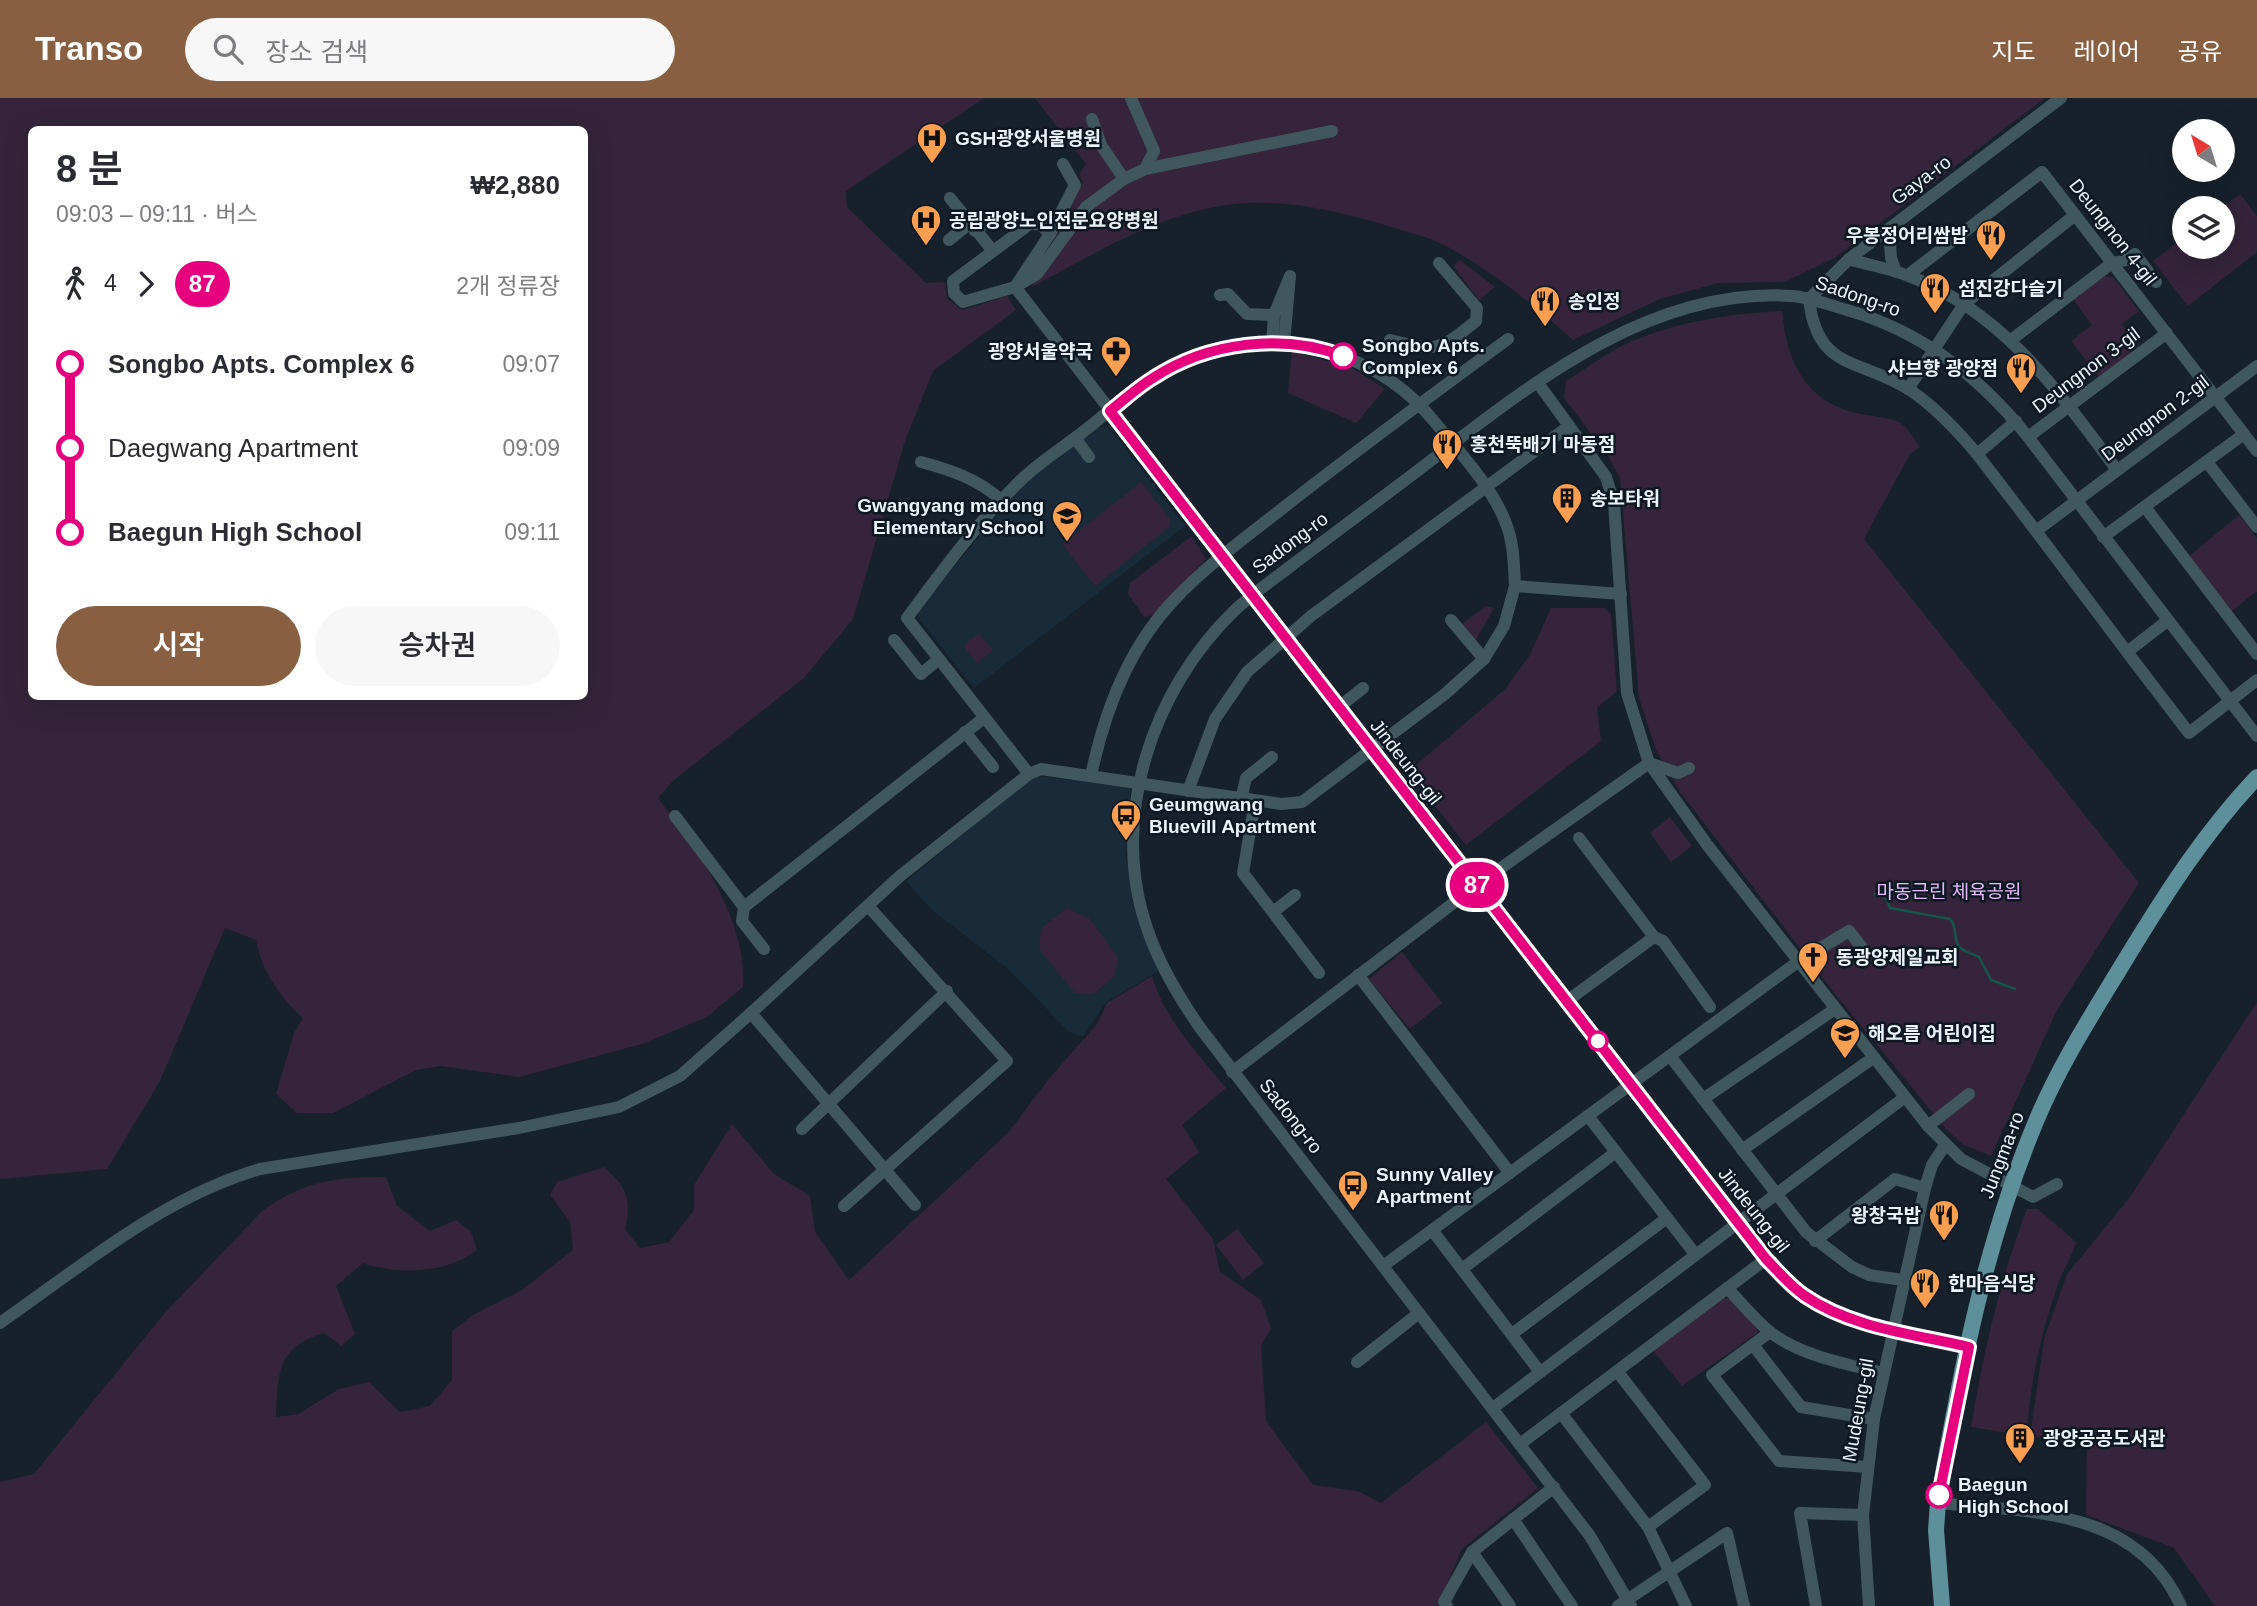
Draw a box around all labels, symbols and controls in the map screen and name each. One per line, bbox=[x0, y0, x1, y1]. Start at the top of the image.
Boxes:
search box bbox=[185, 18, 675, 81]
text: Transo bbox=[35, 30, 143, 67]
icon: search bbox=[209, 30, 247, 68]
text: 장소 검색 bbox=[265, 37, 368, 67]
text: 지도 bbox=[1991, 38, 2036, 65]
text: 레이어 bbox=[2074, 38, 2140, 65]
text: 공유 bbox=[2178, 38, 2222, 65]
north arrow bbox=[2172, 119, 2235, 182]
map controls bbox=[2172, 119, 2235, 259]
hospital icon: GSH광양서울병원 bbox=[915, 121, 949, 165]
place label: GSH광양서울병원 bbox=[955, 128, 1101, 149]
text: 8 분 bbox=[56, 148, 123, 190]
street label: Gaya-ro bbox=[1887, 151, 1955, 209]
text: ₩2,880 bbox=[470, 170, 560, 200]
street label: Deungnon 4-gil bbox=[2065, 175, 2161, 289]
button: layers bbox=[2172, 196, 2235, 259]
text: 09:03 – 09:11 · 버스 bbox=[56, 201, 258, 227]
hospital icon: 공립광양노인전문요양병원 bbox=[909, 203, 943, 247]
place label: 공립광양노인전문요양병원 bbox=[949, 210, 1159, 231]
restaurant icon: 우봉정어리쌈밥 bbox=[1974, 218, 2008, 262]
place label: 우봉정어리쌈밥 bbox=[1846, 225, 1968, 246]
icon: walk bbox=[56, 265, 94, 303]
icon: forward bbox=[127, 265, 165, 303]
text: 4 bbox=[104, 270, 117, 296]
text: 87 bbox=[189, 270, 216, 297]
restaurant icon: 섬진강다슬기 bbox=[1918, 271, 1952, 315]
street label: Sadong-ro bbox=[1813, 272, 1903, 320]
text: 2개 정류장 bbox=[456, 273, 560, 299]
place label: 섬진강다슬기 bbox=[1958, 278, 2063, 299]
restaurant icon: 송인정 bbox=[1528, 284, 1562, 328]
place label: 송인정 bbox=[1568, 291, 1620, 312]
street label: Deungnon 3-gil bbox=[2028, 323, 2144, 417]
pharmacy icon: 광양서울약국 bbox=[1099, 334, 1133, 378]
place label: Songbo Apts. Complex 6 bbox=[1362, 335, 1485, 378]
place label: 광양서울약국 bbox=[988, 341, 1093, 362]
marker: Songbo Apts. Complex 6 bbox=[1330, 343, 1356, 369]
text: Songbo Apts. Complex 6 bbox=[108, 349, 415, 379]
text: 09:07 bbox=[502, 351, 560, 377]
restaurant icon: 샤브향 광양점 bbox=[2004, 351, 2038, 395]
place label: 샤브향 광양점 bbox=[1888, 358, 1998, 379]
street label: Deungnon 2-gil bbox=[2097, 371, 2213, 465]
restaurant icon: 홍천뚝배기 마동점 bbox=[1430, 427, 1464, 471]
text: Daegwang Apartment bbox=[108, 433, 358, 463]
place label: 홍천뚝배기 마동점 bbox=[1470, 434, 1615, 455]
text: 09:09 bbox=[502, 435, 560, 461]
building icon: 송보타워 bbox=[1550, 481, 1584, 525]
place label: 송보타워 bbox=[1590, 488, 1660, 509]
place label: Gwangyang madong Elementary School bbox=[857, 495, 1044, 538]
school or university icon: Gwangyang madong Elementary School bbox=[1050, 499, 1084, 543]
street label: Sadong-ro bbox=[1248, 508, 1332, 578]
text: Baegun High School bbox=[108, 517, 362, 547]
text: 09:11 bbox=[504, 519, 560, 545]
button: 시작 bbox=[56, 606, 301, 686]
button: 승차권 bbox=[315, 606, 560, 686]
street label: Jindeung-gil bbox=[1366, 715, 1446, 809]
place label: Geumgwang Bluevill Apartment bbox=[1149, 794, 1317, 837]
bus stop icon: Geumgwang Bluevill Apartment bbox=[1109, 798, 1143, 842]
line badge: 87 bbox=[1446, 862, 1508, 908]
text: 87 bbox=[1464, 871, 1490, 898]
park label: 마동근린 체육공원 bbox=[1876, 881, 2022, 902]
church icon: 동광양제일교회 bbox=[1796, 940, 1830, 984]
place label: 동광양제일교회 bbox=[1836, 947, 1958, 968]
school or university icon: 해오름 어린이집 bbox=[1828, 1016, 1862, 1060]
place label: 해오름 어린이집 bbox=[1868, 1023, 1996, 1044]
unlabelled marker bbox=[1588, 1031, 1608, 1051]
street label: Sadong-ro bbox=[1255, 1075, 1327, 1157]
street label: Jungma-ro bbox=[1976, 1109, 2028, 1201]
street label: Jindeung-gil bbox=[1714, 1163, 1794, 1257]
place label: Sunny Valley Apartment bbox=[1376, 1164, 1494, 1207]
bus stop icon: Sunny Valley Apartment bbox=[1336, 1168, 1370, 1212]
restaurant icon: 왕창국밥 bbox=[1927, 1198, 1961, 1242]
place label: 왕창국밥 bbox=[1851, 1205, 1921, 1226]
restaurant icon: 한마음식당 bbox=[1908, 1266, 1942, 1310]
place label: 한마음식당 bbox=[1948, 1273, 2036, 1294]
street label: Mudeung-gil bbox=[1839, 1357, 1877, 1463]
building icon: 광양공공도서관 bbox=[2003, 1421, 2037, 1465]
place label: 광양공공도서관 bbox=[2043, 1428, 2166, 1449]
place label: Baegun High School bbox=[1958, 1474, 2069, 1517]
marker: Baegun High School bbox=[1926, 1482, 1952, 1508]

